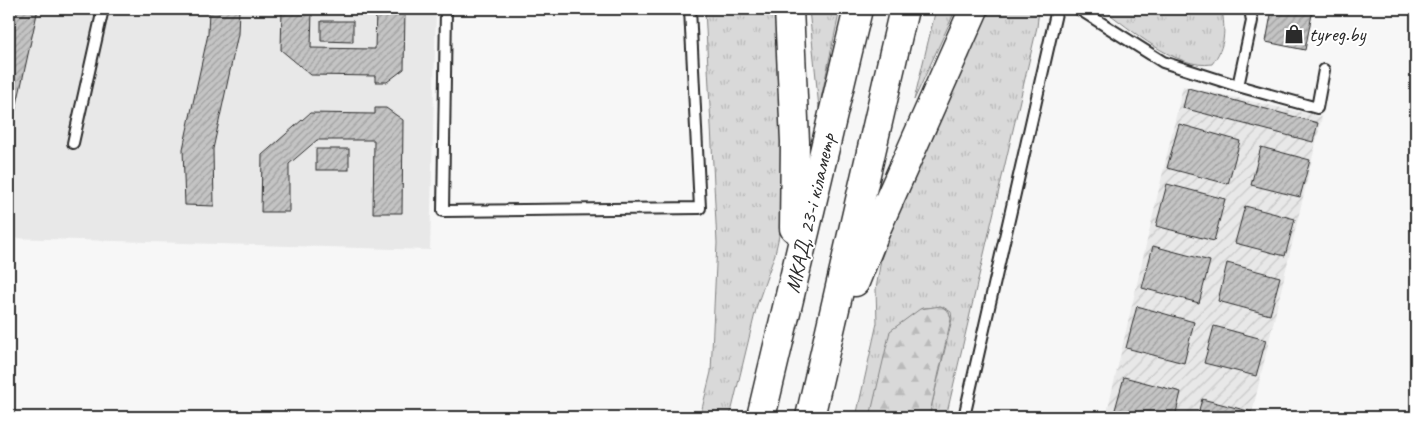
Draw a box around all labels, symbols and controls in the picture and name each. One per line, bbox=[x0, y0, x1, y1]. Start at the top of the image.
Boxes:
place label: tyreg.by bbox=[1309, 21, 1367, 47]
shop icon: tyreg.by bbox=[1283, 23, 1305, 45]
street label: МКАД, 23-і кіламетр bbox=[779, 130, 841, 295]

